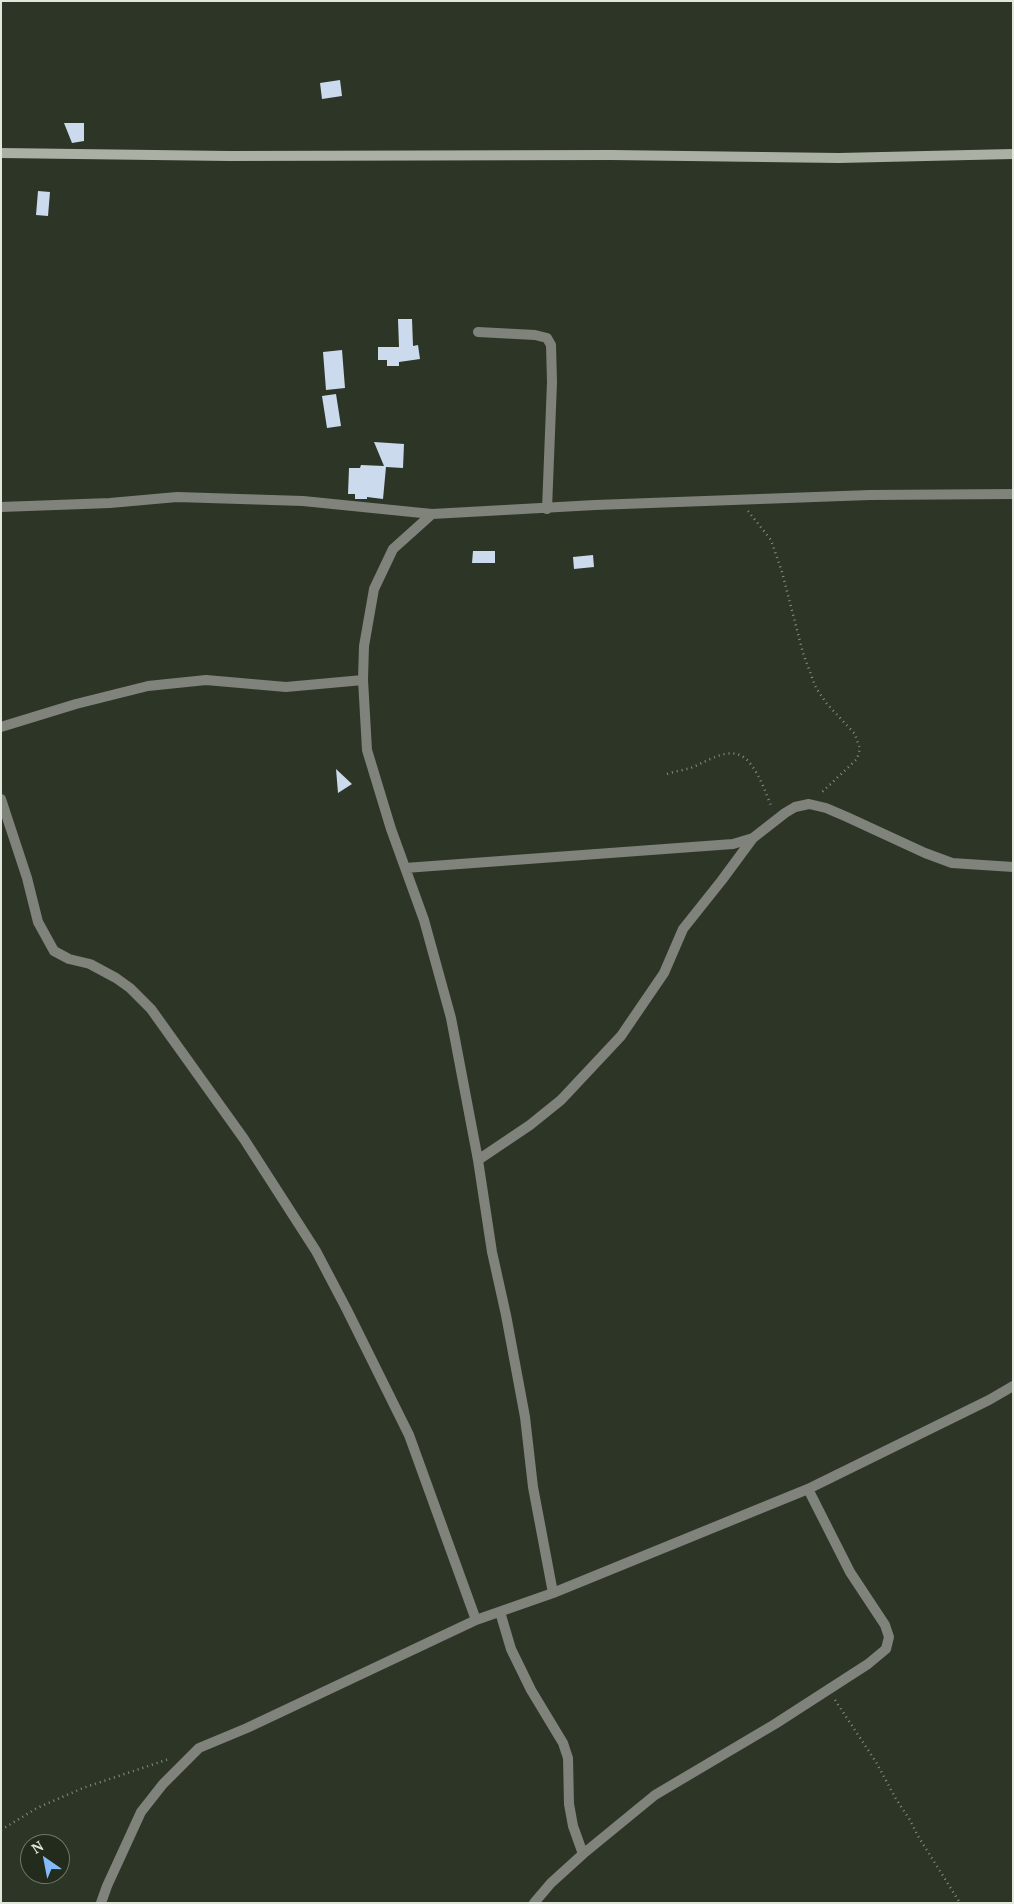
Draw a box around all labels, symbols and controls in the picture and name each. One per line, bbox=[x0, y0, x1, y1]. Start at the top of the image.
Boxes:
north arrow bbox=[20, 1834, 70, 1884]
text: N bbox=[27, 1836, 47, 1858]

